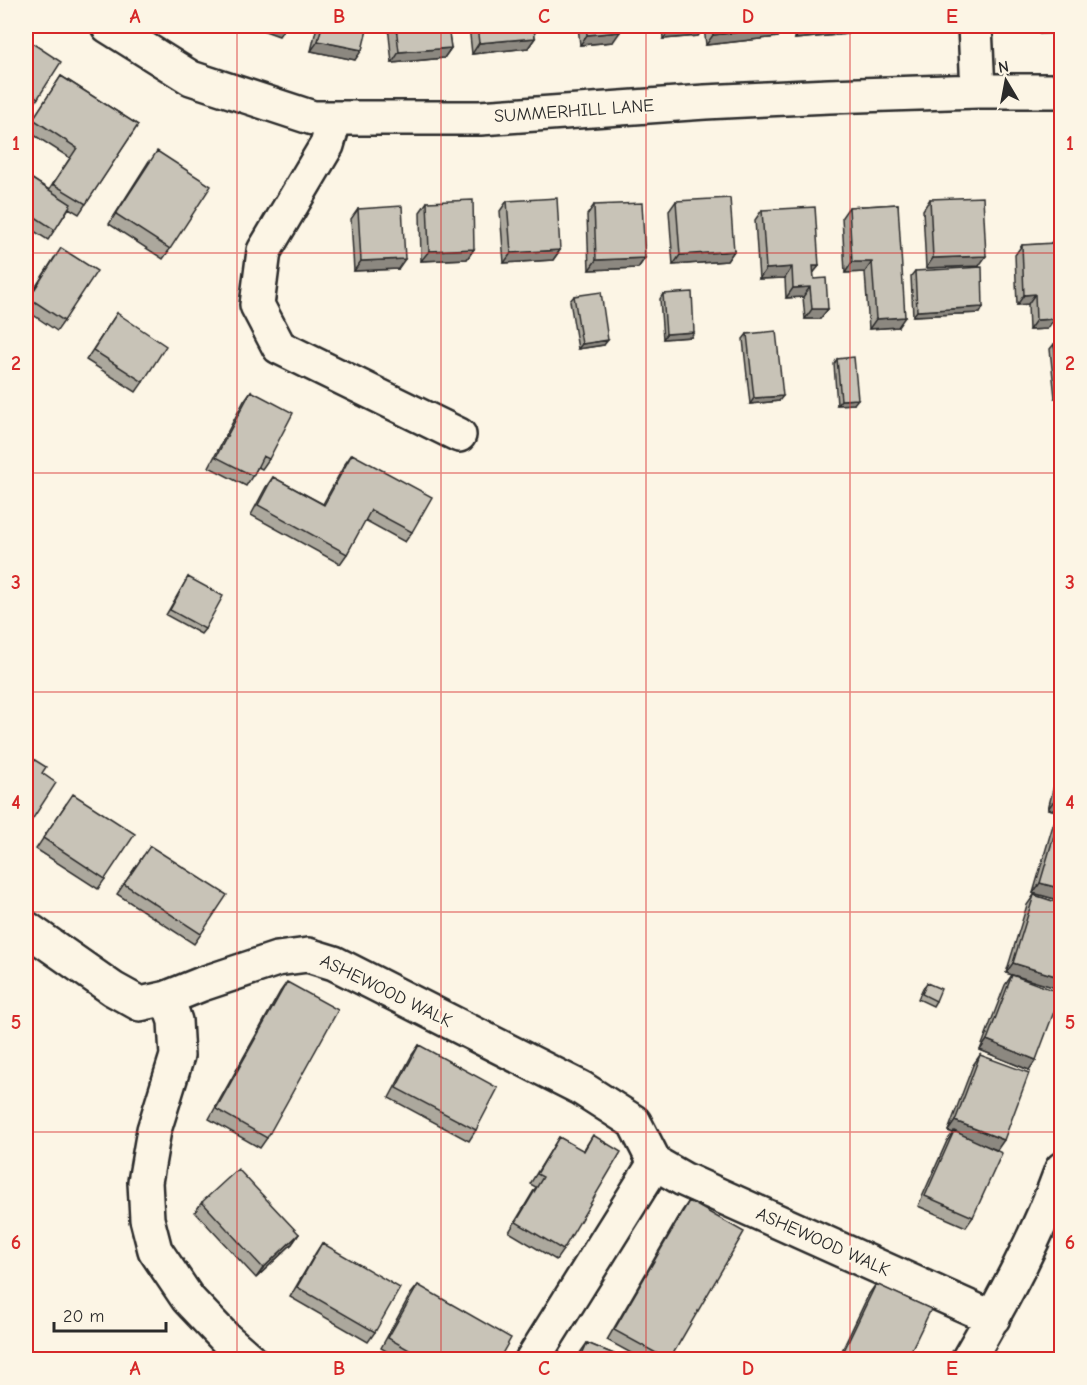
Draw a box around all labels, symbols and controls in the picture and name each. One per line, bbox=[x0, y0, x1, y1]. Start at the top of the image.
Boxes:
text: A bbox=[129, 5, 141, 28]
text: B bbox=[333, 5, 345, 28]
text: C bbox=[538, 5, 550, 28]
text: D bbox=[742, 5, 754, 28]
text: E bbox=[946, 5, 958, 28]
north arrow bbox=[976, 51, 1036, 111]
text: N bbox=[997, 57, 1010, 77]
street label: SUMMERHILL LANE bbox=[493, 95, 655, 127]
text: 1 bbox=[12, 132, 20, 155]
text: 1 bbox=[1066, 132, 1074, 155]
text: 2 bbox=[11, 352, 21, 375]
text: 2 bbox=[1065, 352, 1075, 375]
text: 3 bbox=[11, 571, 21, 594]
text: 3 bbox=[1065, 571, 1075, 594]
text: 4 bbox=[11, 791, 21, 814]
text: 4 bbox=[1065, 791, 1075, 814]
street label: ASHEWOOD WALK bbox=[317, 950, 455, 1032]
text: 5 bbox=[11, 1011, 21, 1034]
text: 5 bbox=[1065, 1011, 1075, 1034]
street label: ASHEWOOD WALK bbox=[753, 1203, 893, 1281]
text: 6 bbox=[11, 1231, 21, 1254]
text: 6 bbox=[1065, 1231, 1075, 1254]
scale bar bbox=[54, 1295, 166, 1333]
text: 20 m bbox=[63, 1306, 104, 1327]
text: A bbox=[129, 1357, 141, 1380]
text: B bbox=[333, 1357, 345, 1380]
text: C bbox=[538, 1357, 550, 1380]
text: D bbox=[742, 1357, 754, 1380]
text: E bbox=[946, 1357, 958, 1380]

